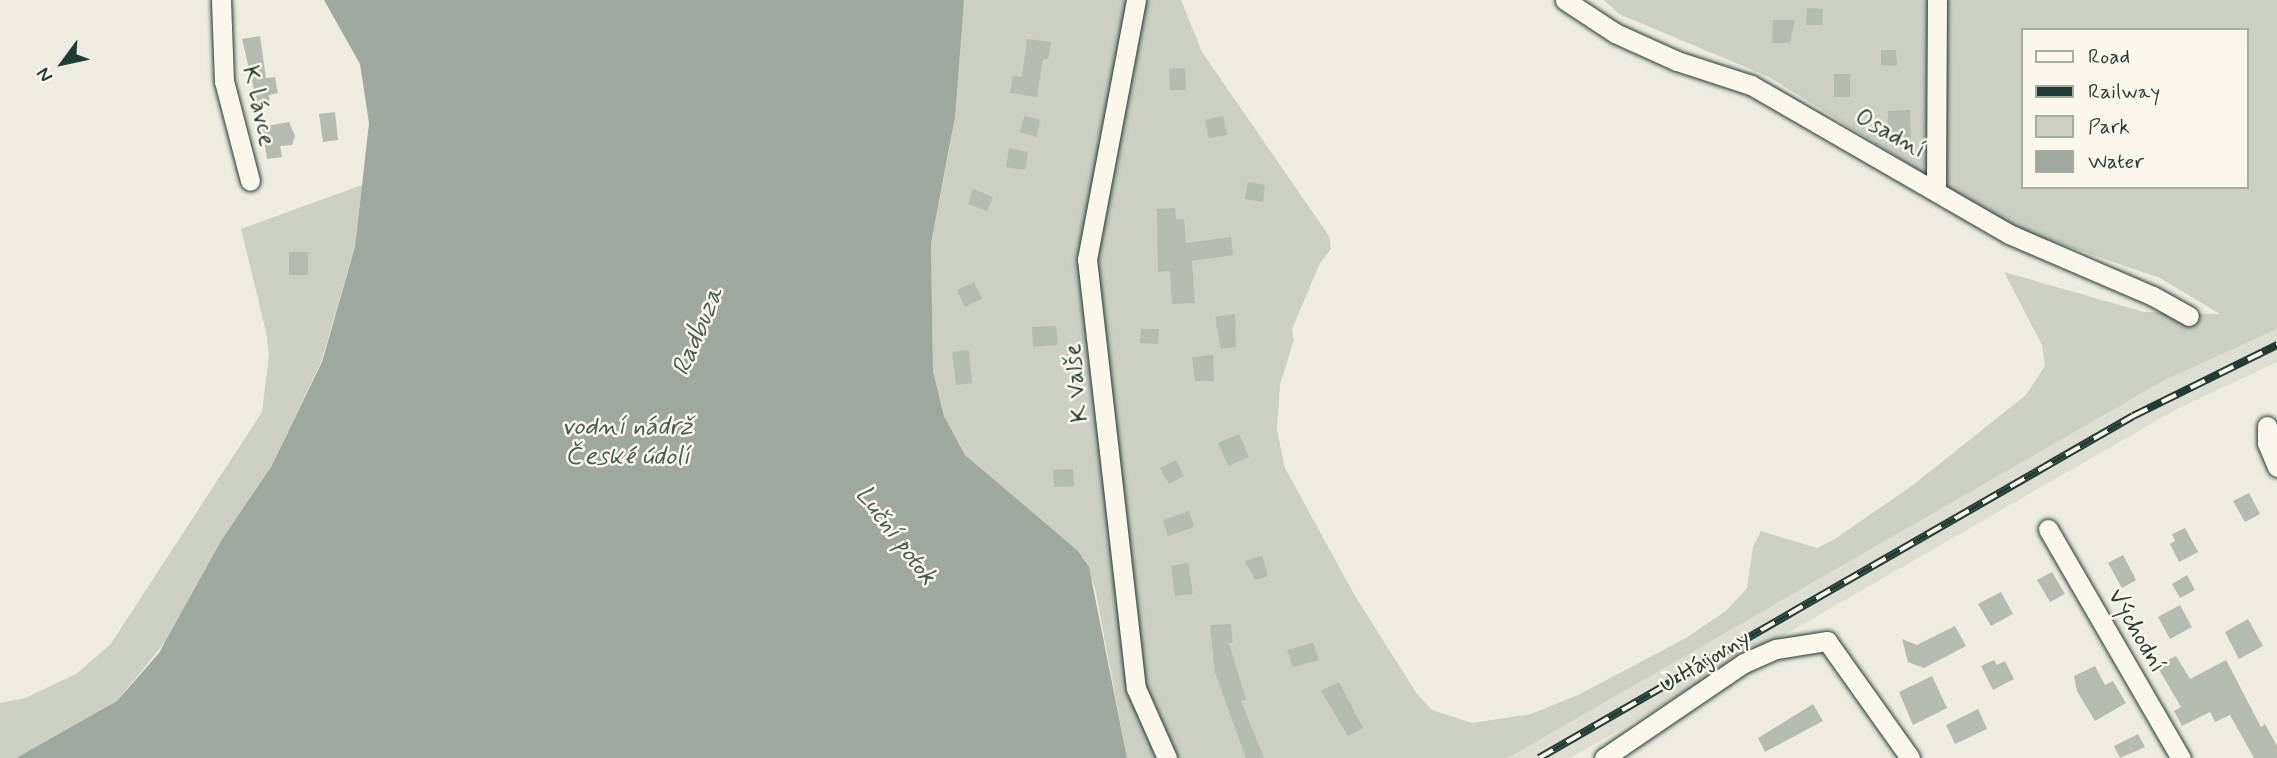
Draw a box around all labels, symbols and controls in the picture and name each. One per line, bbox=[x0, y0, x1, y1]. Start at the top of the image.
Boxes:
north arrow bbox=[28, 28, 98, 98]
legend bbox=[2022, 28, 2249, 189]
text: Road bbox=[2088, 43, 2130, 71]
street label: K Lávce bbox=[235, 62, 281, 150]
text: N bbox=[31, 63, 59, 87]
text: Railway bbox=[2088, 78, 2160, 106]
street label: Osadní bbox=[1850, 103, 1930, 165]
text: Park bbox=[2088, 113, 2130, 141]
text: Water bbox=[2088, 148, 2144, 176]
water label: Radbuza bbox=[666, 283, 732, 381]
street label: K Valše bbox=[1059, 342, 1095, 424]
water label: vodní nádrž České údolí bbox=[561, 412, 693, 474]
water label: Luční potok bbox=[847, 480, 943, 592]
street label: Východní bbox=[2101, 584, 2171, 678]
street label: U Hájovny bbox=[1655, 624, 1755, 700]

